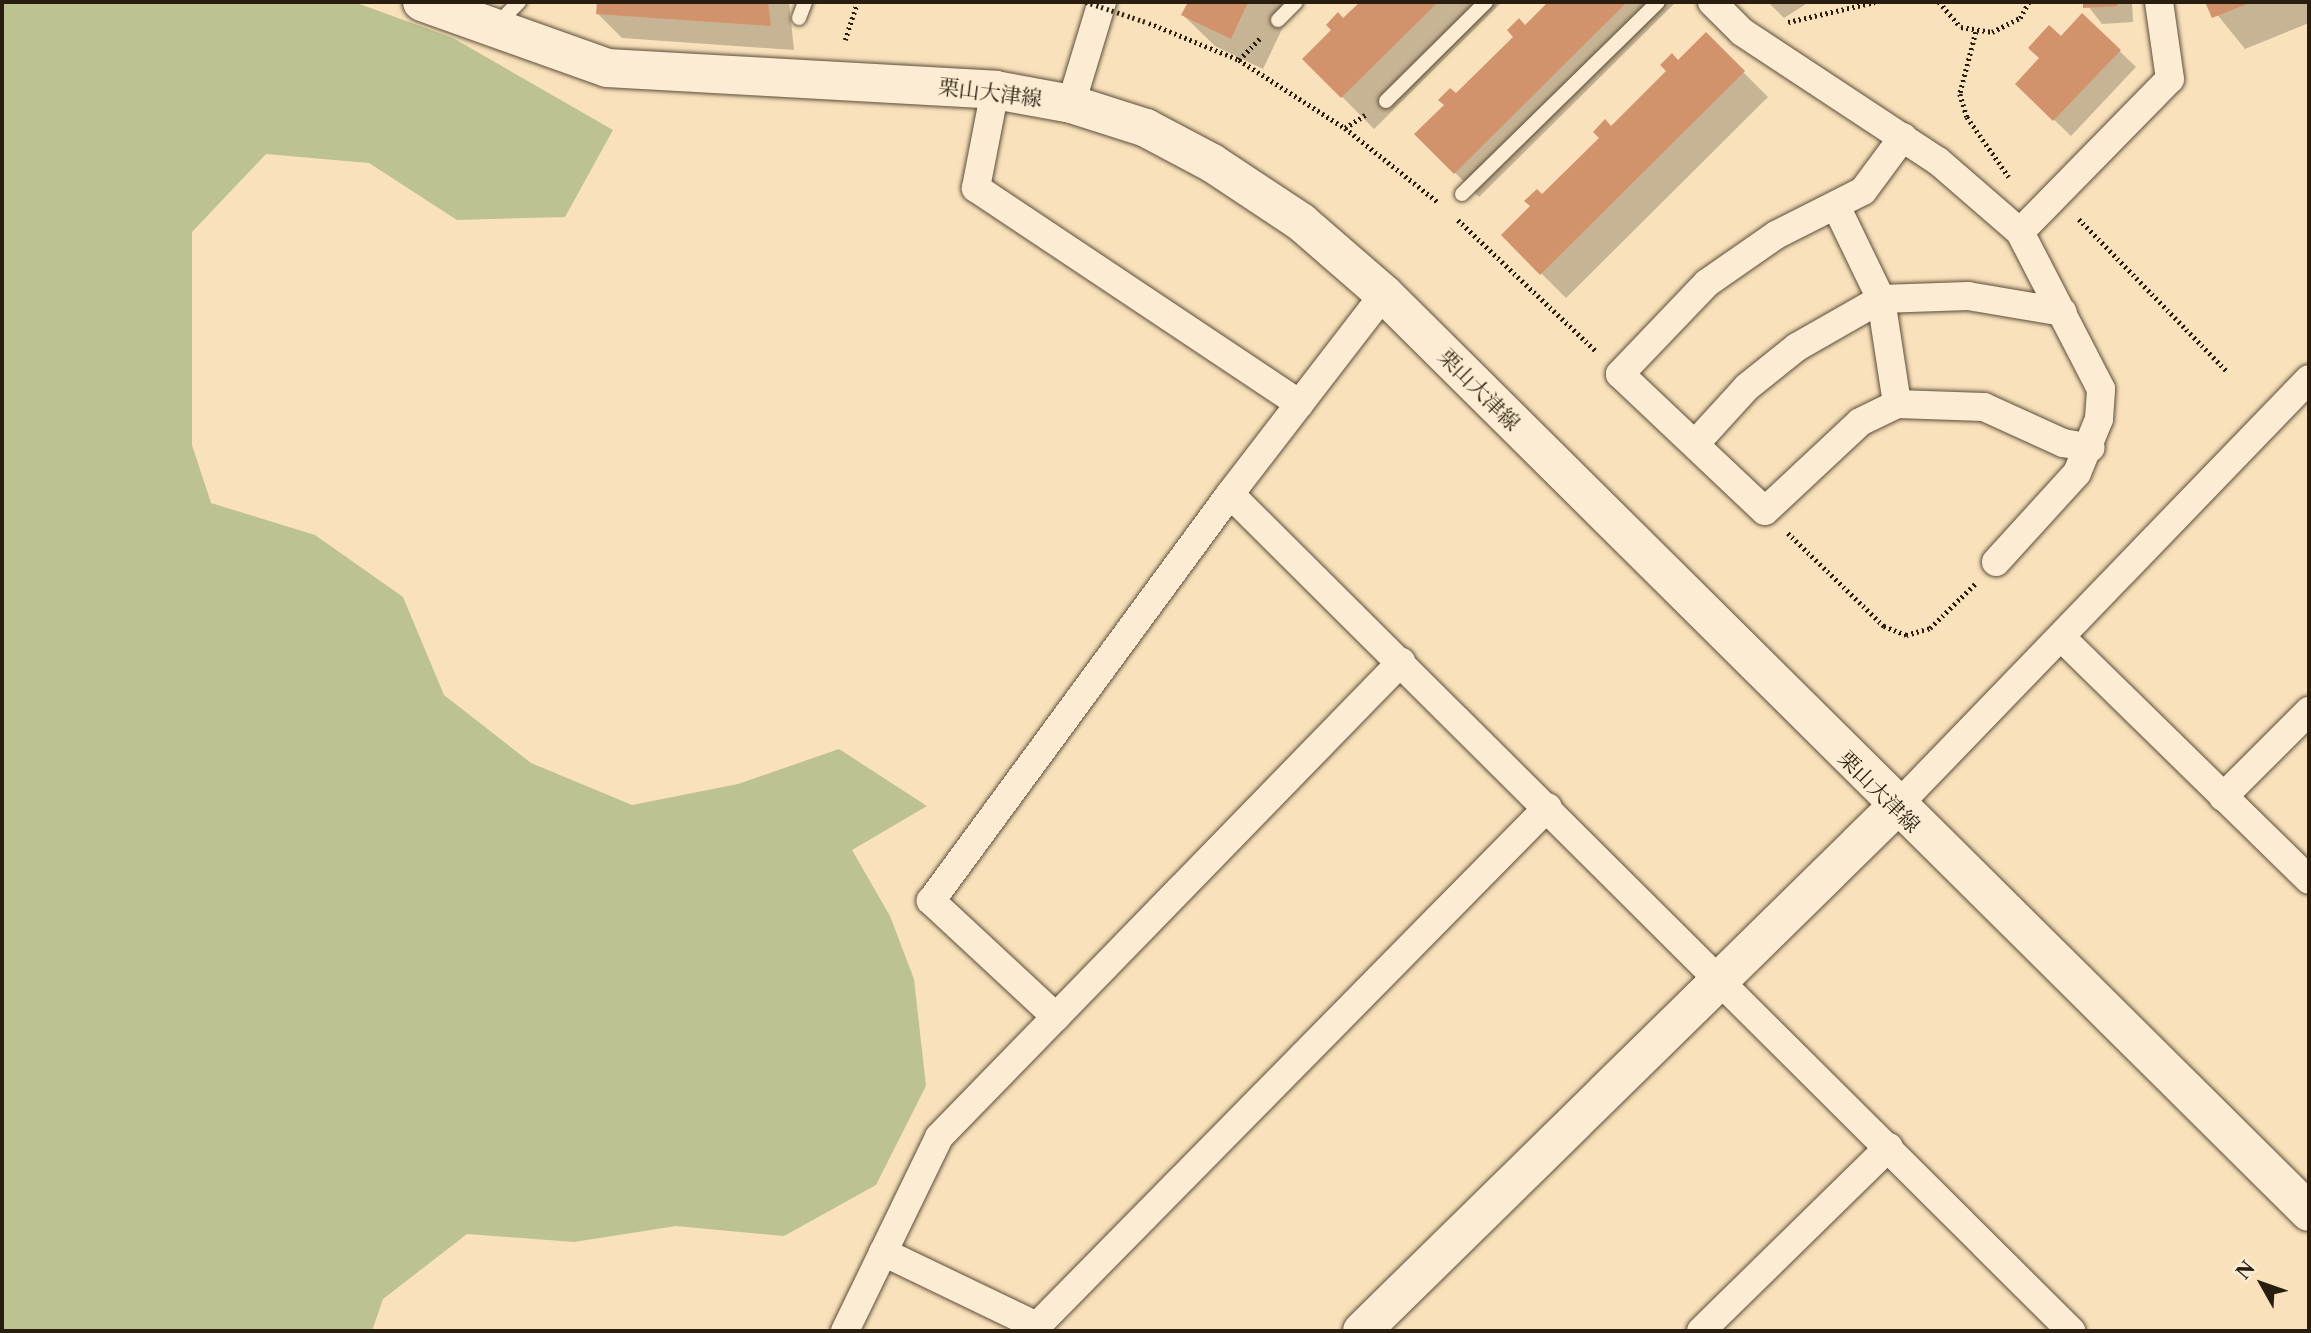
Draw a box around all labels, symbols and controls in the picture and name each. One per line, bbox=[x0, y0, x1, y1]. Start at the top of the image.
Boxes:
street label: 栗山大津線 bbox=[936, 74, 1044, 112]
street label: 栗山大津線 bbox=[1433, 344, 1525, 436]
street label: 栗山大津線 bbox=[1833, 746, 1925, 838]
north arrow bbox=[2227, 1249, 2297, 1319]
text: N bbox=[2231, 1256, 2260, 1284]

